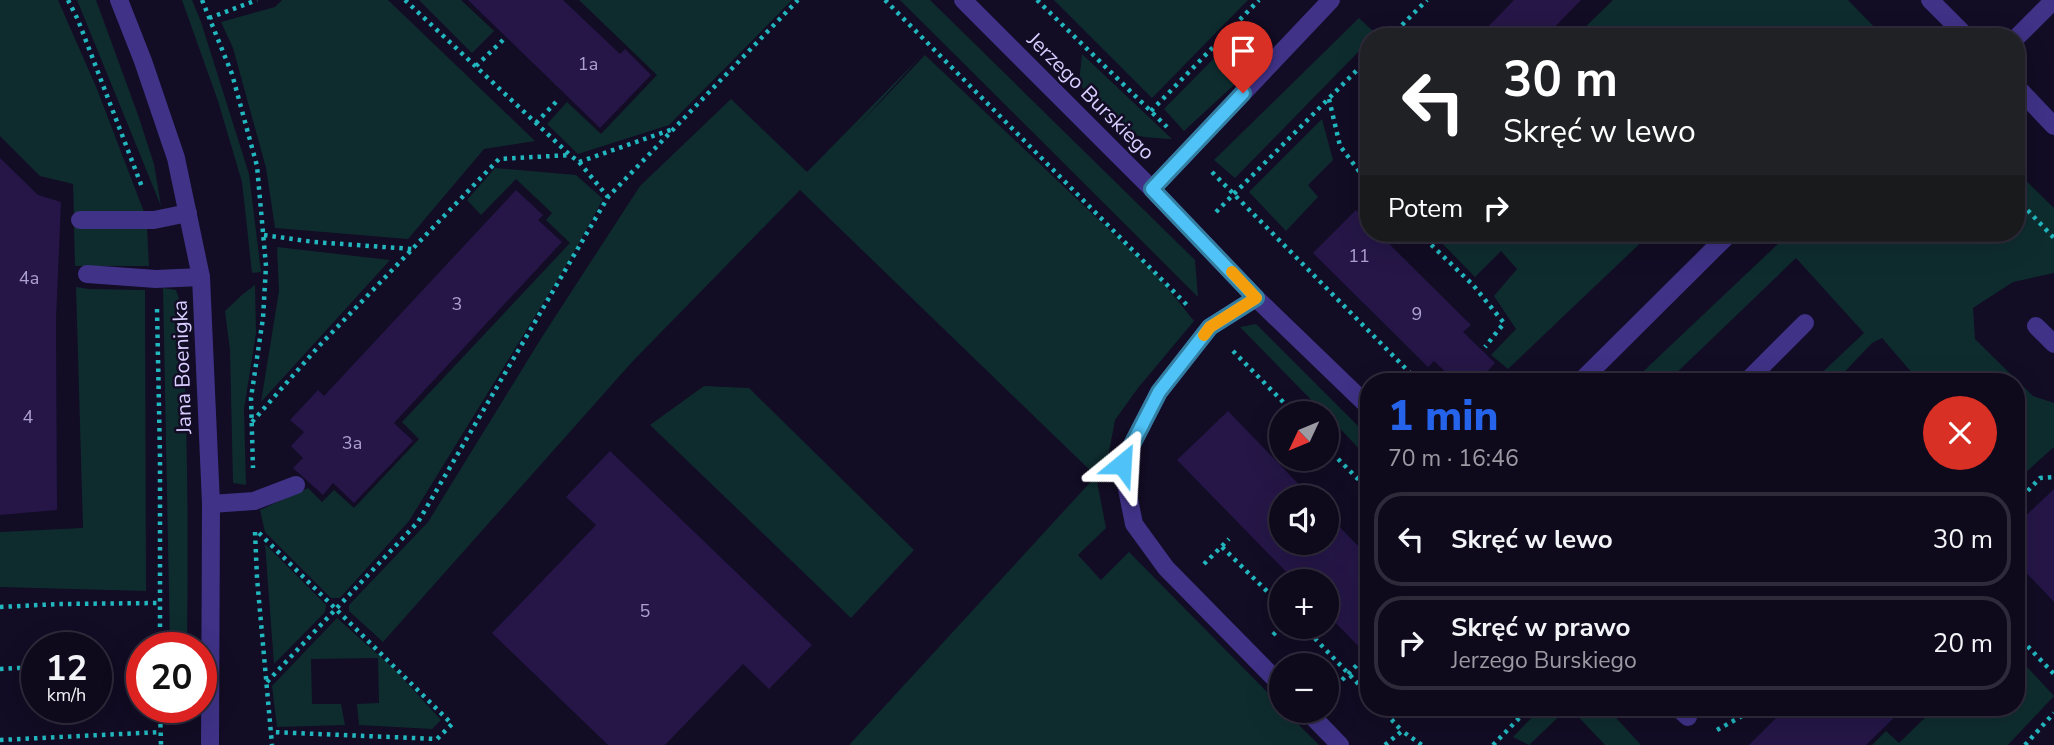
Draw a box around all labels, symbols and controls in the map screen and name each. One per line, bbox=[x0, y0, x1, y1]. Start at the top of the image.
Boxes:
pin bbox=[1213, 21, 1273, 93]
street label: Jerzego Burskiego bbox=[1020, 25, 1161, 166]
icon: arrive bbox=[1224, 32, 1262, 70]
text: 30 m bbox=[1503, 46, 1618, 113]
house number: 1a bbox=[578, 52, 598, 76]
icon: left bbox=[1388, 56, 1479, 147]
text: Skręć w lewo bbox=[1503, 110, 1696, 153]
icon: right bbox=[1477, 189, 1515, 227]
text: Potem bbox=[1388, 191, 1463, 226]
house number: 11 bbox=[1348, 244, 1370, 268]
house number: 4a bbox=[19, 266, 39, 290]
house number: 3 bbox=[452, 292, 462, 316]
street label: Jana Boenigka bbox=[166, 300, 198, 435]
house number: 9 bbox=[1412, 302, 1422, 326]
text: 1 min bbox=[1388, 388, 1498, 445]
button: close bbox=[1923, 396, 1997, 470]
north arrow bbox=[1269, 401, 1339, 471]
map controls bbox=[1269, 401, 1339, 723]
house number: 4 bbox=[23, 405, 34, 429]
position arrow bbox=[1085, 427, 1159, 501]
house number: 3a bbox=[342, 431, 362, 455]
text: 70 m · 16:46 bbox=[1388, 443, 1519, 474]
button: sound bbox=[1269, 485, 1339, 555]
icon: left bbox=[1392, 520, 1430, 558]
text: Skręć w lewo bbox=[1451, 522, 1613, 557]
text: 30 m bbox=[1933, 522, 1993, 557]
button: + bbox=[1269, 569, 1339, 639]
house number: 5 bbox=[640, 599, 650, 623]
text: Skręć w prawo bbox=[1451, 610, 1631, 645]
icon: right bbox=[1392, 624, 1430, 662]
text: 20 m bbox=[1933, 626, 1993, 661]
speed limit sign: 20 bbox=[126, 632, 217, 723]
text: 12 bbox=[45, 645, 88, 692]
text: Jerzego Burskiego bbox=[1451, 645, 1637, 676]
button: − bbox=[1269, 653, 1339, 723]
text: km/h bbox=[47, 683, 86, 707]

